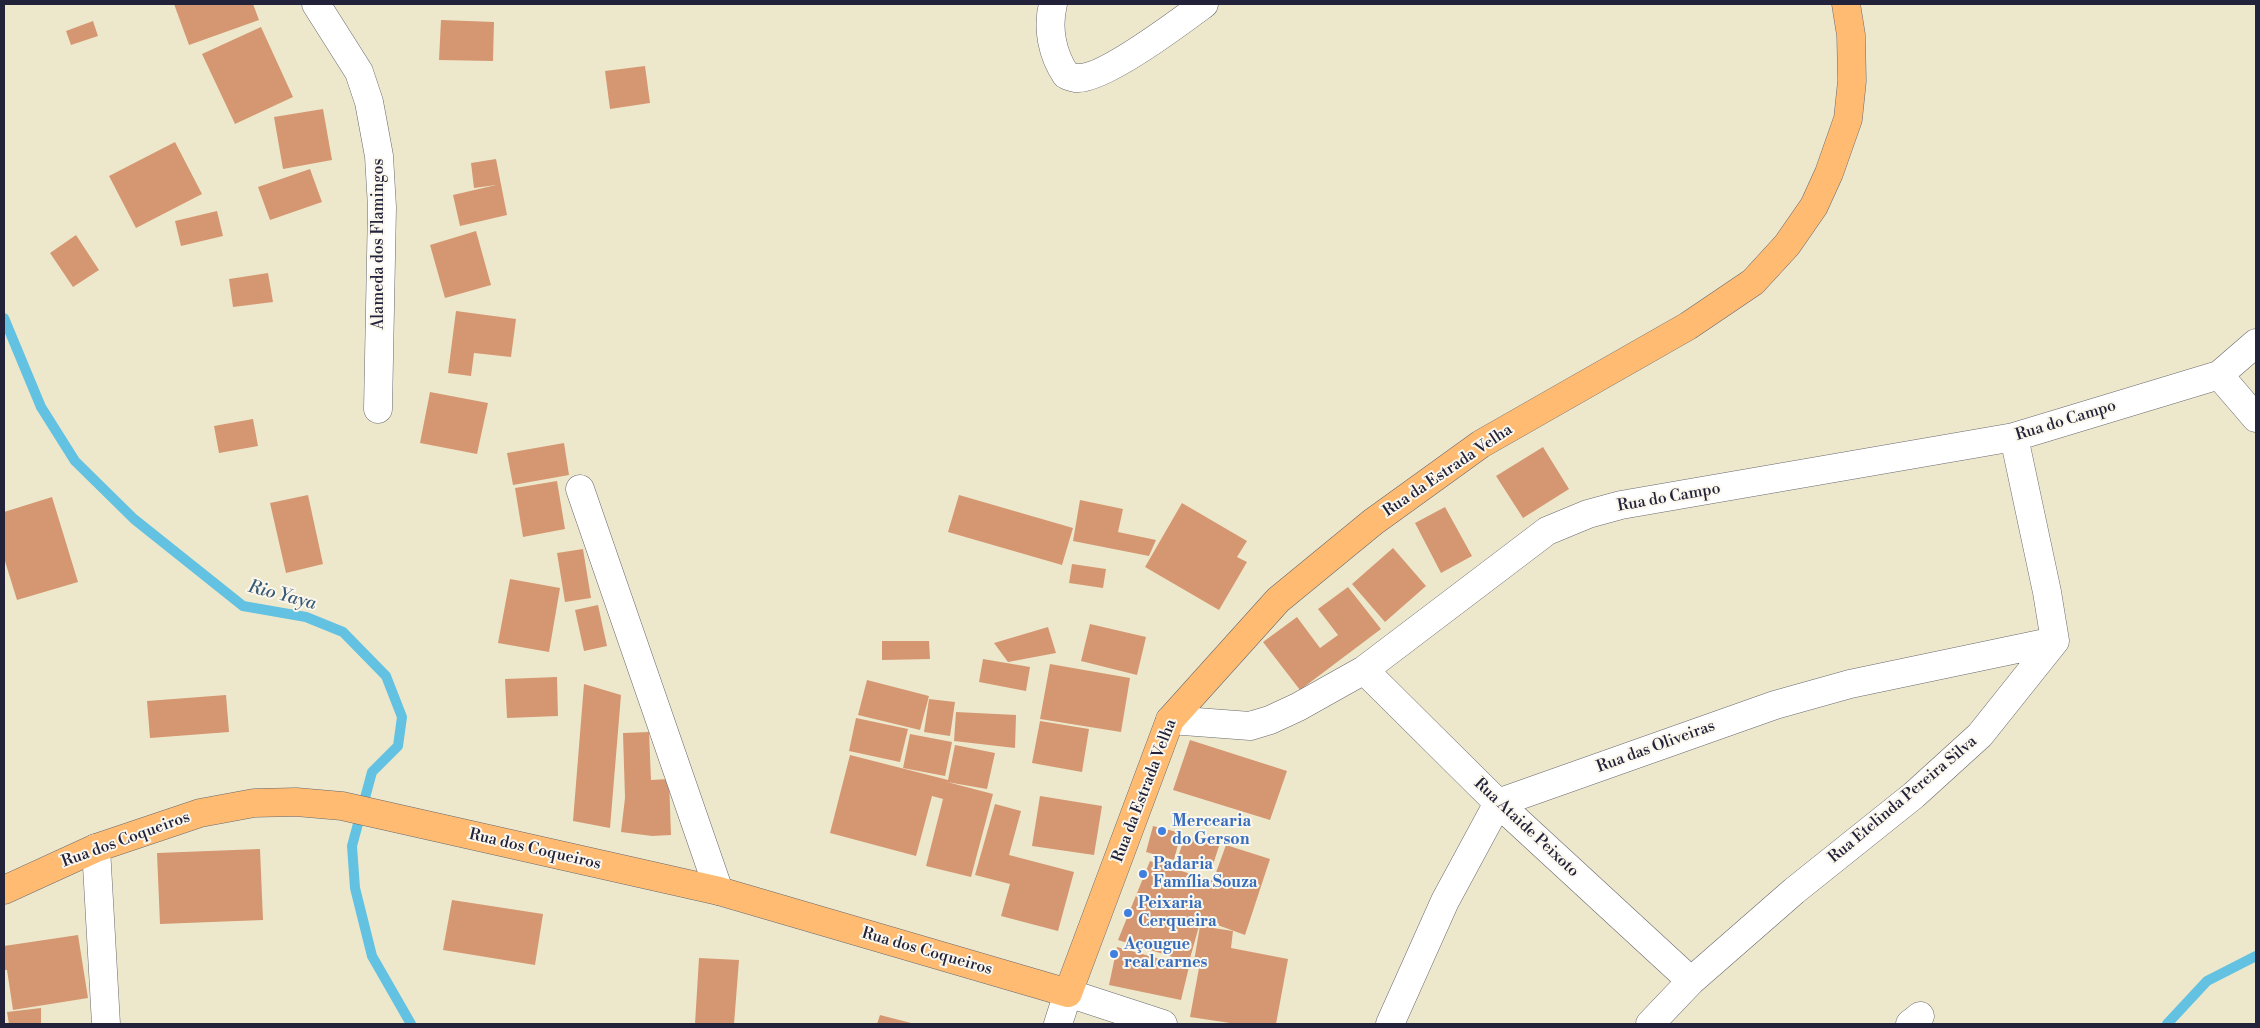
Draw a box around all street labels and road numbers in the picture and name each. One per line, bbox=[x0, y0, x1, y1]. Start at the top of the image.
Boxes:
street label: Alameda dos Flamingos bbox=[369, 158, 389, 330]
street label: Rua do Campo bbox=[2013, 397, 2119, 445]
street label: Rua da Estrada Velha bbox=[1380, 421, 1516, 521]
street label: Rua do Campo bbox=[1616, 479, 1722, 517]
street label: Rua da Estrada Velha bbox=[1109, 717, 1181, 865]
street label: Rua das Oliveiras bbox=[1594, 717, 1718, 777]
street label: Rua Etelinda Pereira Silva bbox=[1825, 732, 1981, 868]
street label: Rua Ataide Peixoto bbox=[1469, 774, 1583, 882]
street label: Rua dos Coqueiros bbox=[59, 808, 193, 872]
street label: Rua dos Coqueiros bbox=[467, 825, 603, 875]
street label: Rua dos Coqueiros bbox=[859, 924, 995, 980]

